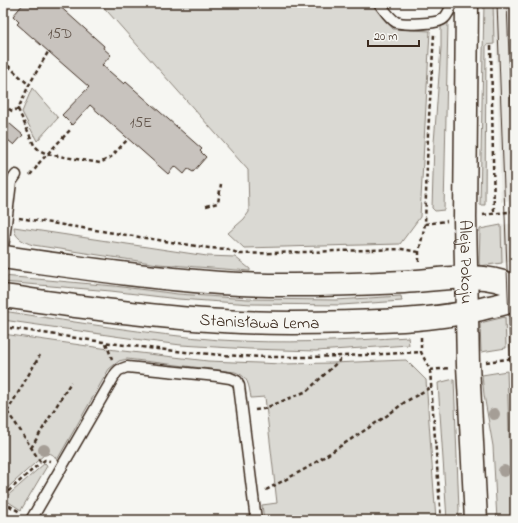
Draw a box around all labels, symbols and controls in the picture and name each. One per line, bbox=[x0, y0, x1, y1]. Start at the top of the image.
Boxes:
scale bar bbox=[368, 22, 419, 48]
house number: 15D bbox=[48, 23, 72, 45]
text: 20 m bbox=[374, 28, 397, 46]
house number: 15E bbox=[130, 112, 152, 134]
street label: Aleja Pokoju bbox=[453, 220, 479, 304]
street label: Stanisława Lema bbox=[199, 307, 320, 336]

